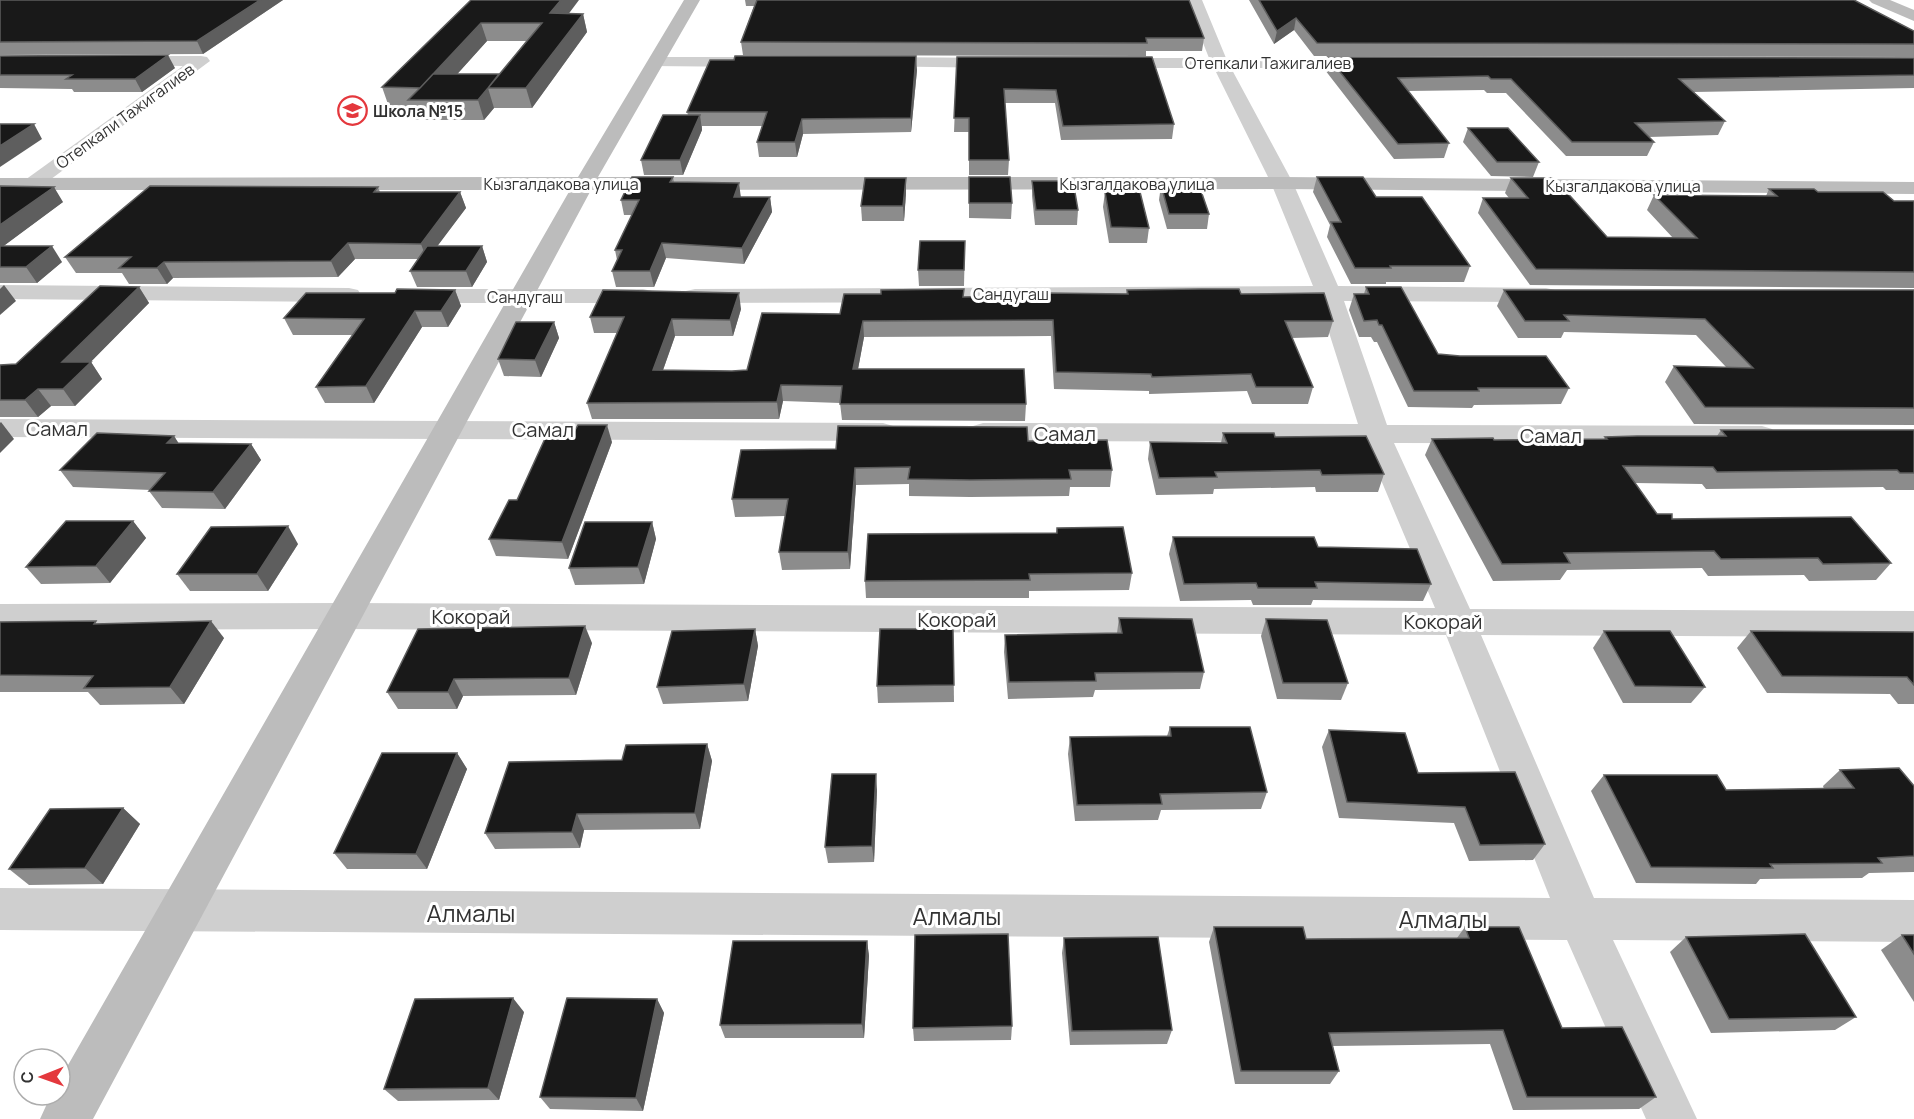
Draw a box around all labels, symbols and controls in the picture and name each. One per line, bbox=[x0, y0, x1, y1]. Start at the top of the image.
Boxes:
street label: Отепкали Тажигалиев bbox=[1185, 52, 1352, 74]
street label: Отепкали Тажигалиев bbox=[51, 58, 199, 174]
school or university icon: Школа №15 bbox=[336, 95, 368, 127]
place label: Школа №15 bbox=[373, 100, 463, 122]
street label: Кызгалдакова улица bbox=[483, 173, 639, 195]
street label: Кызгалдакова улица bbox=[1059, 173, 1215, 195]
street label: Кызгалдакова улица bbox=[1545, 175, 1701, 197]
street label: Сандугаш bbox=[973, 283, 1049, 305]
street label: Сандугаш bbox=[487, 286, 563, 308]
street label: Самал bbox=[26, 415, 88, 442]
street label: Самал bbox=[512, 416, 574, 443]
street label: Самал bbox=[1034, 420, 1096, 447]
street label: Самал bbox=[1520, 422, 1582, 449]
street label: Кокорай bbox=[432, 603, 510, 630]
street label: Кокорай bbox=[918, 606, 996, 633]
street label: Кокорай bbox=[1404, 608, 1482, 635]
street label: Алмалы bbox=[427, 896, 515, 929]
street label: Алмалы bbox=[913, 899, 1001, 932]
street label: Алмалы bbox=[1399, 902, 1487, 935]
north arrow bbox=[12, 1047, 72, 1107]
text: С bbox=[16, 1071, 38, 1083]

